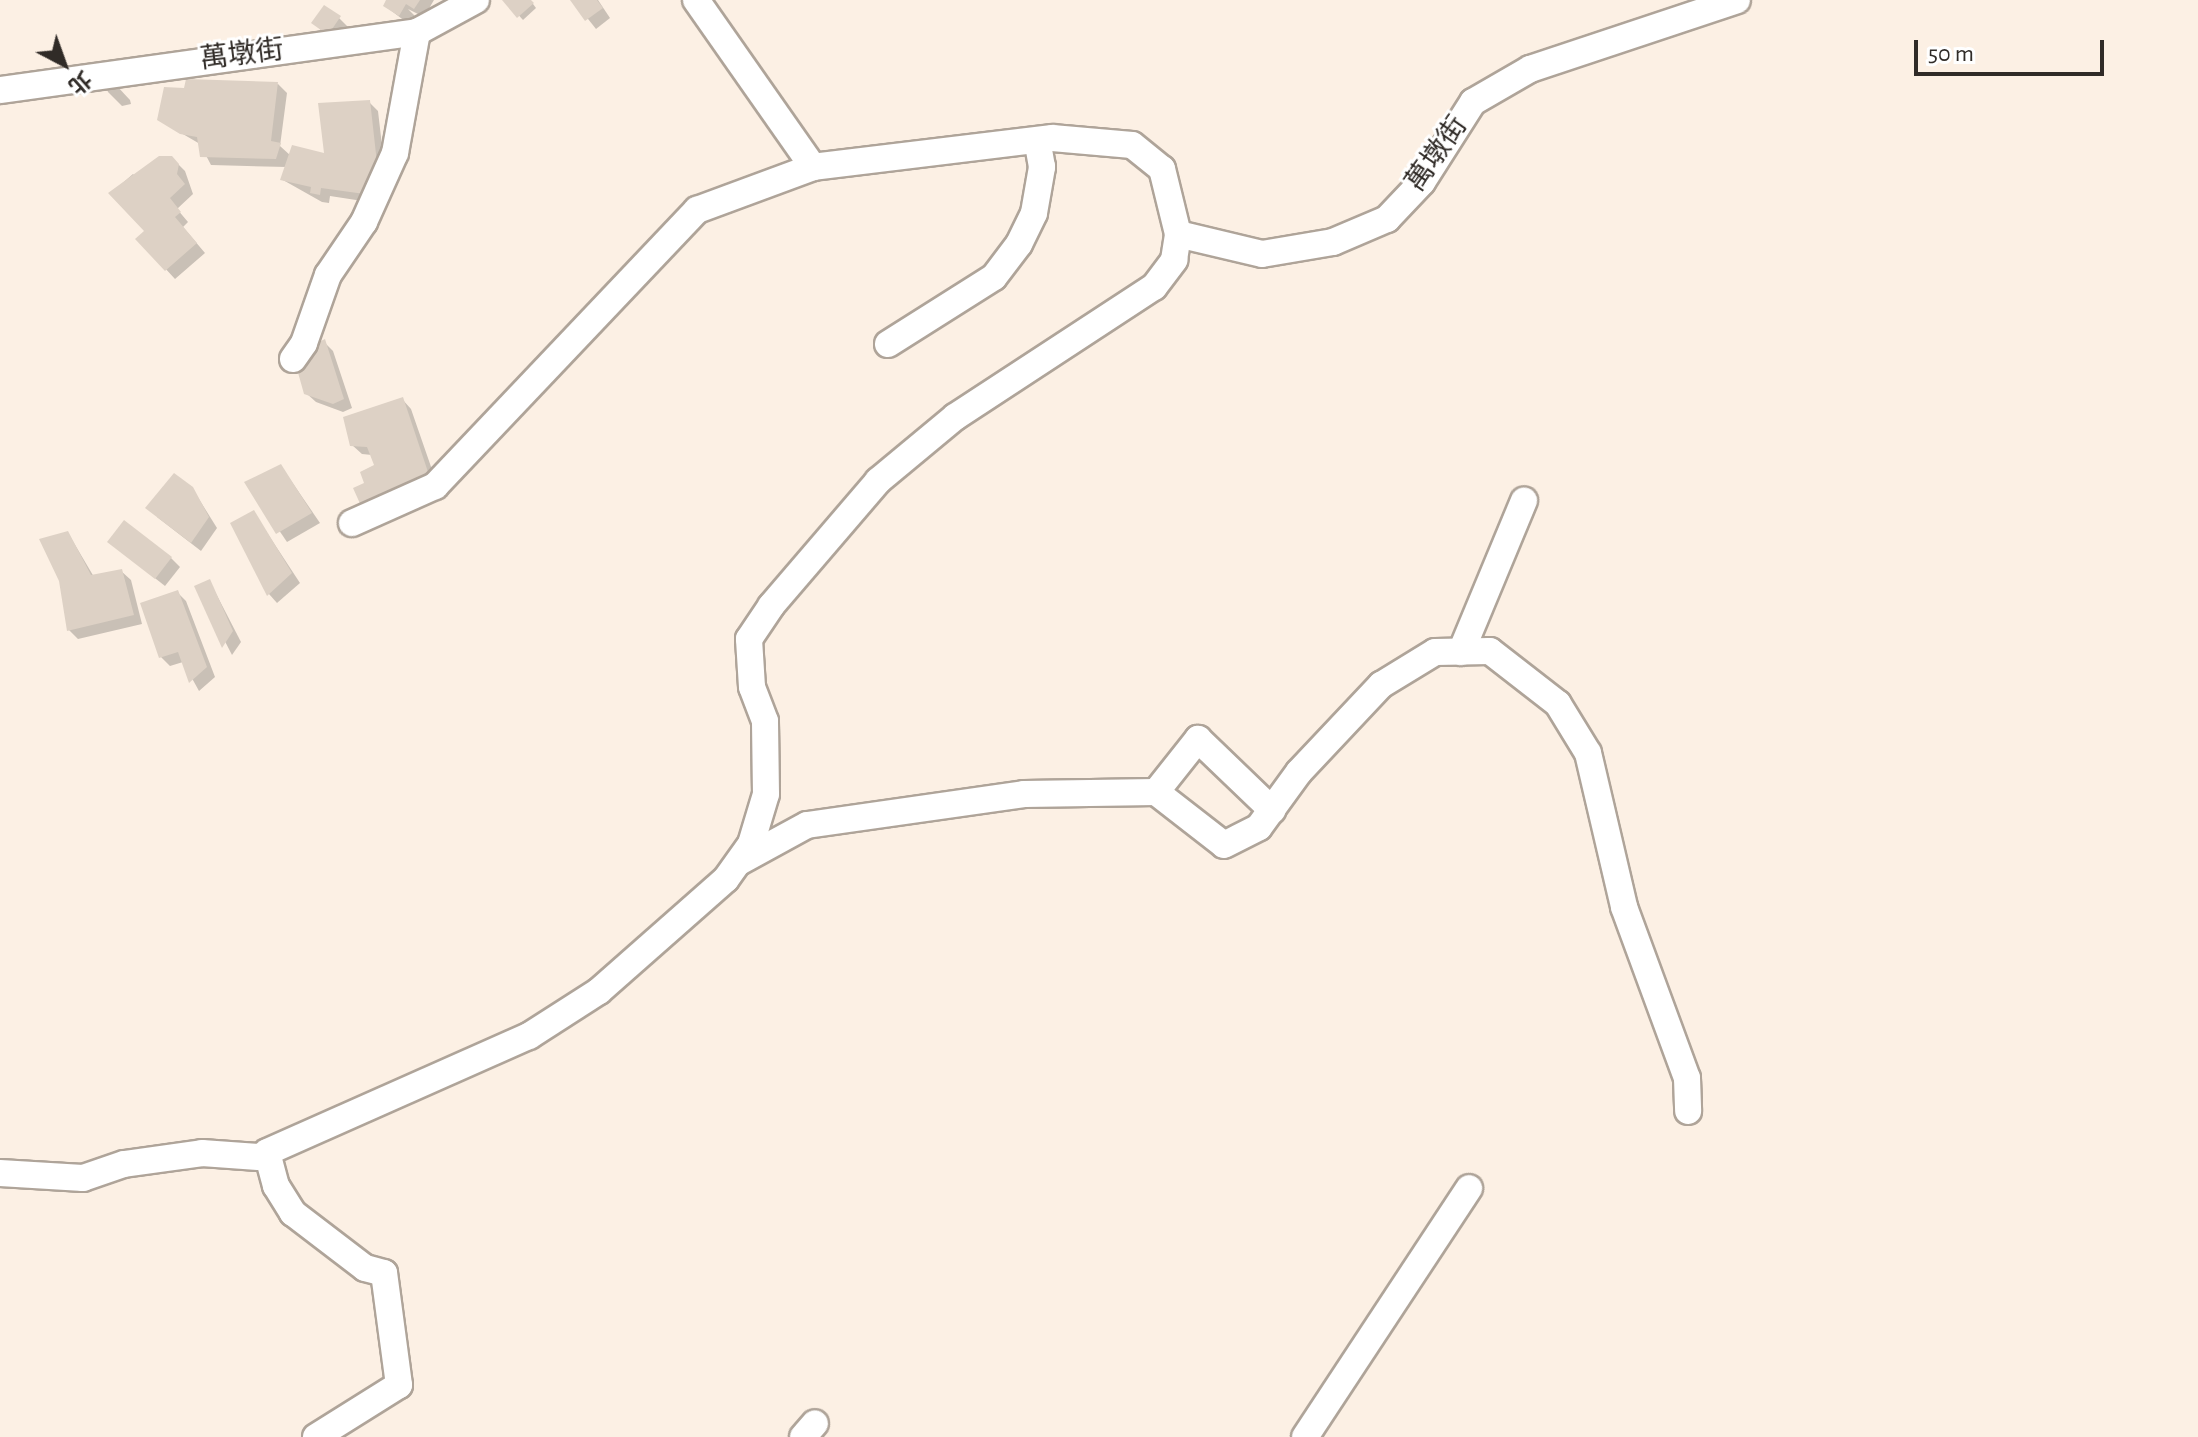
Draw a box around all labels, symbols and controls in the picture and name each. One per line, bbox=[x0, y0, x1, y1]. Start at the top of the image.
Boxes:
north arrow bbox=[24, 24, 104, 104]
scale bar bbox=[1918, 24, 2108, 74]
street label: 萬墩街 bbox=[198, 33, 286, 77]
text: 50 m bbox=[1928, 42, 1974, 66]
text: 北 bbox=[64, 67, 95, 98]
street label: 萬墩街 bbox=[1399, 110, 1475, 198]

